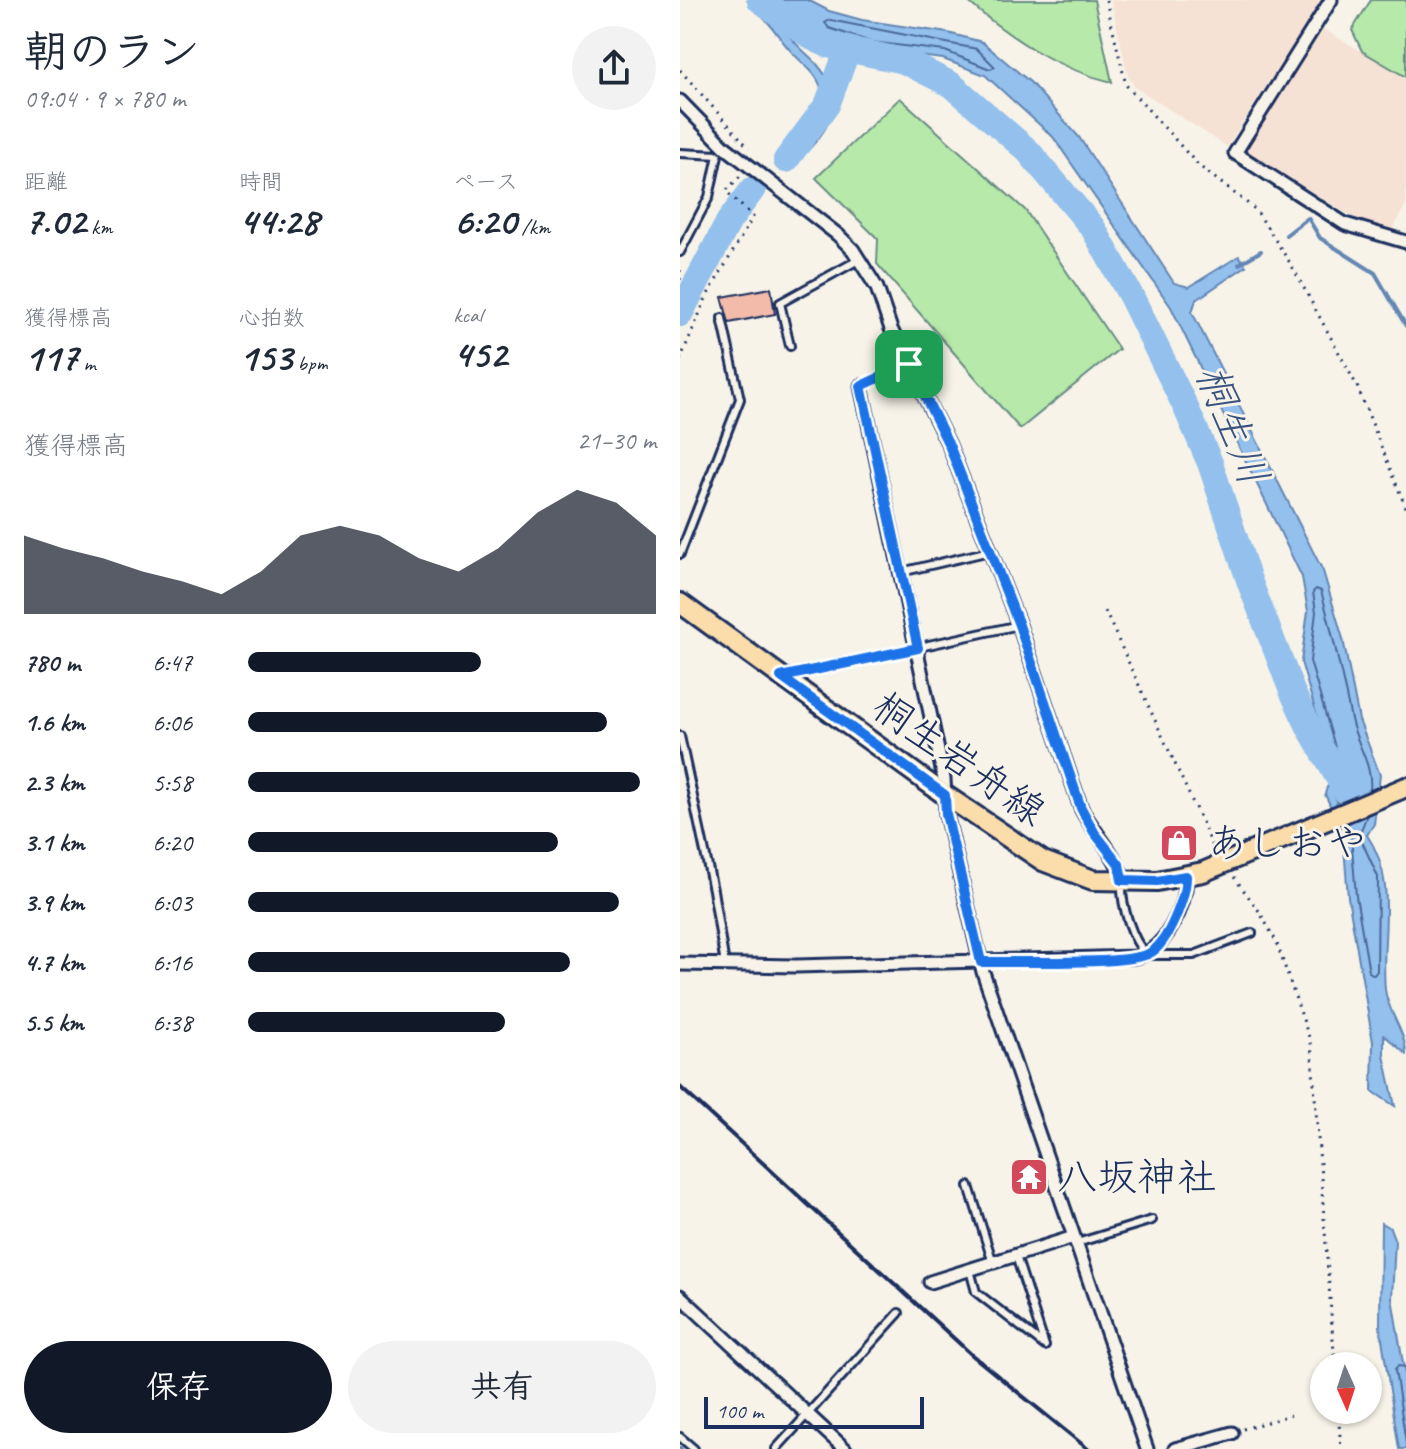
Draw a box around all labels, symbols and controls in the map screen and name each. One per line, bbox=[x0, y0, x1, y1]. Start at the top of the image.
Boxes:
text: 朝のラン bbox=[24, 24, 200, 79]
button: share bbox=[572, 26, 656, 110]
text: 09:04 · 9 × 780 m bbox=[24, 82, 185, 115]
text: 距離 bbox=[24, 168, 68, 196]
text: 時間 bbox=[239, 168, 283, 196]
text: ペース bbox=[453, 168, 518, 196]
text: 7.02 bbox=[24, 196, 86, 246]
text: 44:28 bbox=[239, 196, 319, 246]
text: 6:20 bbox=[453, 196, 516, 246]
text: km bbox=[86, 213, 113, 241]
text: /km bbox=[516, 213, 550, 241]
text: kcal bbox=[453, 301, 482, 329]
text: 獲得標高 bbox=[24, 304, 112, 332]
text: 心拍数 bbox=[239, 304, 305, 332]
text: 452 bbox=[453, 329, 507, 379]
pin bbox=[875, 330, 943, 398]
text: 117 bbox=[24, 332, 78, 382]
text: 153 bbox=[239, 332, 292, 382]
icon: arrive bbox=[887, 342, 931, 386]
text: m bbox=[78, 349, 96, 377]
text: bpm bbox=[292, 349, 328, 377]
water label: 桐生川 bbox=[1184, 357, 1280, 493]
text: 21–30 m bbox=[577, 424, 656, 457]
text: 獲得標高 bbox=[24, 429, 128, 462]
text: 780 m bbox=[24, 646, 80, 679]
text: 6:47 bbox=[152, 646, 192, 679]
street label: 桐生岩舟線 bbox=[863, 681, 1055, 837]
text: 1.6 km bbox=[24, 706, 85, 739]
text: 6:06 bbox=[152, 706, 192, 739]
text: 2.3 km bbox=[24, 766, 84, 799]
text: 5:58 bbox=[152, 766, 192, 799]
place label: あしおや bbox=[1207, 818, 1367, 868]
shop icon: あしおや bbox=[1158, 822, 1200, 864]
text: 3.1 km bbox=[24, 826, 84, 859]
text: 6:20 bbox=[152, 826, 192, 859]
text: 3.9 km bbox=[24, 886, 84, 919]
text: 6:03 bbox=[152, 886, 192, 919]
text: 4.7 km bbox=[24, 946, 84, 979]
text: 6:16 bbox=[152, 946, 192, 979]
text: 5.5 km bbox=[24, 1006, 84, 1039]
text: 6:38 bbox=[152, 1006, 192, 1039]
place label: 八坂神社 bbox=[1057, 1152, 1217, 1202]
temple icon: 八坂神社 bbox=[1008, 1156, 1050, 1198]
button: 保存 bbox=[24, 1341, 332, 1433]
button: 共有 bbox=[348, 1341, 656, 1433]
north arrow bbox=[1310, 1352, 1382, 1424]
map controls bbox=[1310, 1352, 1382, 1424]
scale bar bbox=[704, 1393, 924, 1429]
text: 100 m bbox=[716, 1397, 763, 1425]

